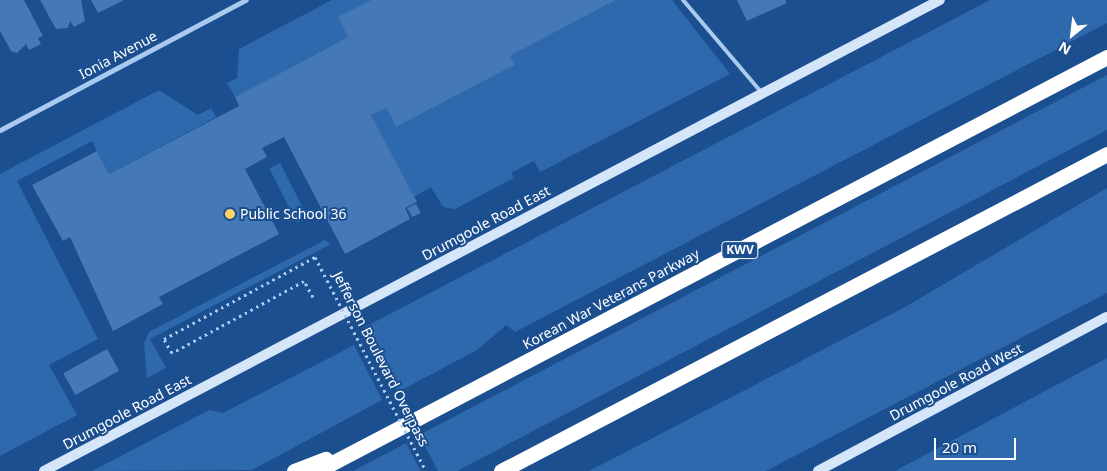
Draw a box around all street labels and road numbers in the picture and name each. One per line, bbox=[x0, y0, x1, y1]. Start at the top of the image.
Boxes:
street label: Ionia Avenue bbox=[76, 27, 160, 83]
street label: Drumgoole Road East bbox=[419, 182, 553, 264]
road number: KWV bbox=[721, 240, 759, 260]
street label: Korean War Veterans Parkway bbox=[520, 245, 702, 353]
street label: Jefferson Boulevard Overpass bbox=[329, 269, 433, 449]
street label: Drumgoole Road West bbox=[887, 340, 1025, 424]
street label: Drumgoole Road East bbox=[60, 371, 194, 453]

